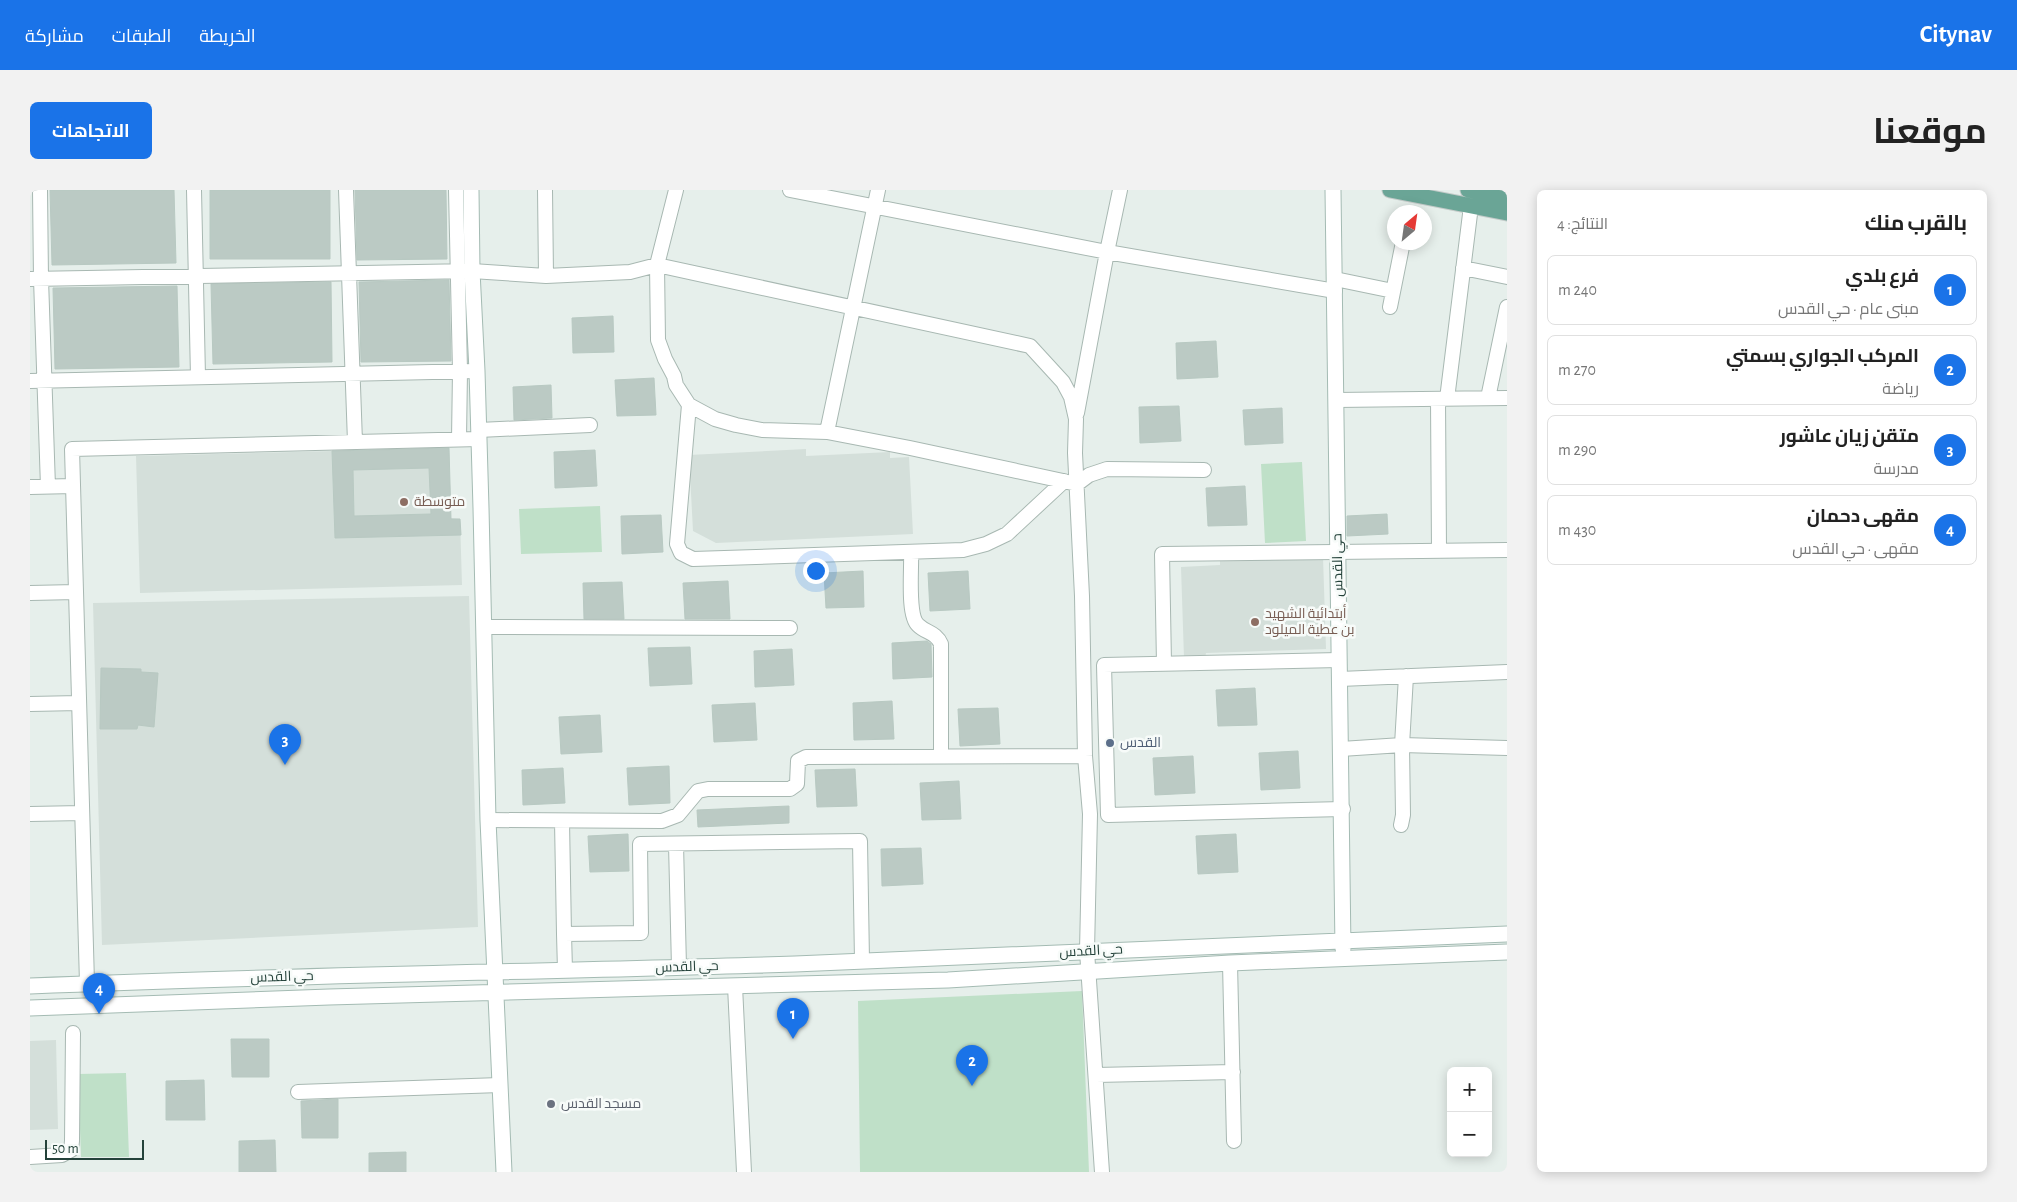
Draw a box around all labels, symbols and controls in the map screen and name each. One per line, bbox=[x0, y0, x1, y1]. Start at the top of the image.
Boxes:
text: Citynav bbox=[1920, 23, 1992, 47]
text: مشاركة bbox=[25, 28, 84, 46]
text: الطبقات bbox=[112, 28, 171, 46]
text: الخريطة bbox=[199, 28, 256, 46]
button: الاتجاهات bbox=[30, 102, 152, 159]
text: موقعنا bbox=[1873, 115, 1987, 150]
north arrow bbox=[1387, 205, 1432, 250]
text: بالقرب منك bbox=[1865, 213, 1967, 234]
text: النتائج: 4 bbox=[1557, 216, 1608, 232]
text: فرع بلدي bbox=[1845, 267, 1919, 286]
text: 240 m bbox=[1558, 282, 1597, 298]
text: 1 bbox=[1947, 282, 1953, 298]
text: مبنى عام · حي القدس bbox=[1778, 301, 1919, 317]
text: المركب الجواري بسمتي bbox=[1726, 347, 1919, 366]
text: 270 m bbox=[1558, 362, 1596, 378]
text: 2 bbox=[1946, 362, 1954, 378]
text: رياضة bbox=[1882, 381, 1919, 397]
text: متقن زيان عاشور bbox=[1780, 427, 1919, 446]
text: 290 m bbox=[1558, 442, 1597, 458]
text: 3 bbox=[1947, 442, 1953, 458]
text: مدرسة bbox=[1873, 461, 1919, 477]
place label: متوسطة bbox=[414, 495, 465, 509]
marker: متوسطة bbox=[398, 496, 410, 508]
text: مقهى دحمان bbox=[1807, 507, 1919, 526]
text: 430 m bbox=[1558, 522, 1596, 538]
text: 4 bbox=[1946, 522, 1954, 538]
street label: حي القدس bbox=[1330, 533, 1350, 597]
text: مقهى · حي القدس bbox=[1792, 541, 1919, 557]
your location bbox=[803, 558, 829, 584]
place label: أبتدائية الشهيد بن عطية الميلود bbox=[1265, 604, 1354, 637]
marker: أبتدائية الشهيد بن عطية الميلود bbox=[1249, 616, 1261, 628]
pin: 3 bbox=[269, 724, 301, 765]
place label: القدس bbox=[1120, 736, 1161, 750]
marker: القدس bbox=[1104, 737, 1116, 749]
street label: حي القدس bbox=[1059, 942, 1123, 964]
street label: حي القدس bbox=[655, 959, 719, 979]
street label: حي القدس bbox=[250, 969, 314, 989]
pin: 4 bbox=[83, 973, 115, 1014]
pin: 1 bbox=[777, 998, 809, 1039]
pin: 2 bbox=[956, 1045, 988, 1086]
map controls bbox=[1447, 1067, 1492, 1157]
button: + bbox=[1447, 1067, 1492, 1112]
place label: مسجد القدس bbox=[561, 1097, 641, 1111]
marker: مسجد القدس bbox=[545, 1098, 557, 1110]
button: − bbox=[1447, 1112, 1492, 1157]
scale bar bbox=[45, 1137, 144, 1160]
text: 50 m bbox=[52, 1142, 79, 1156]

